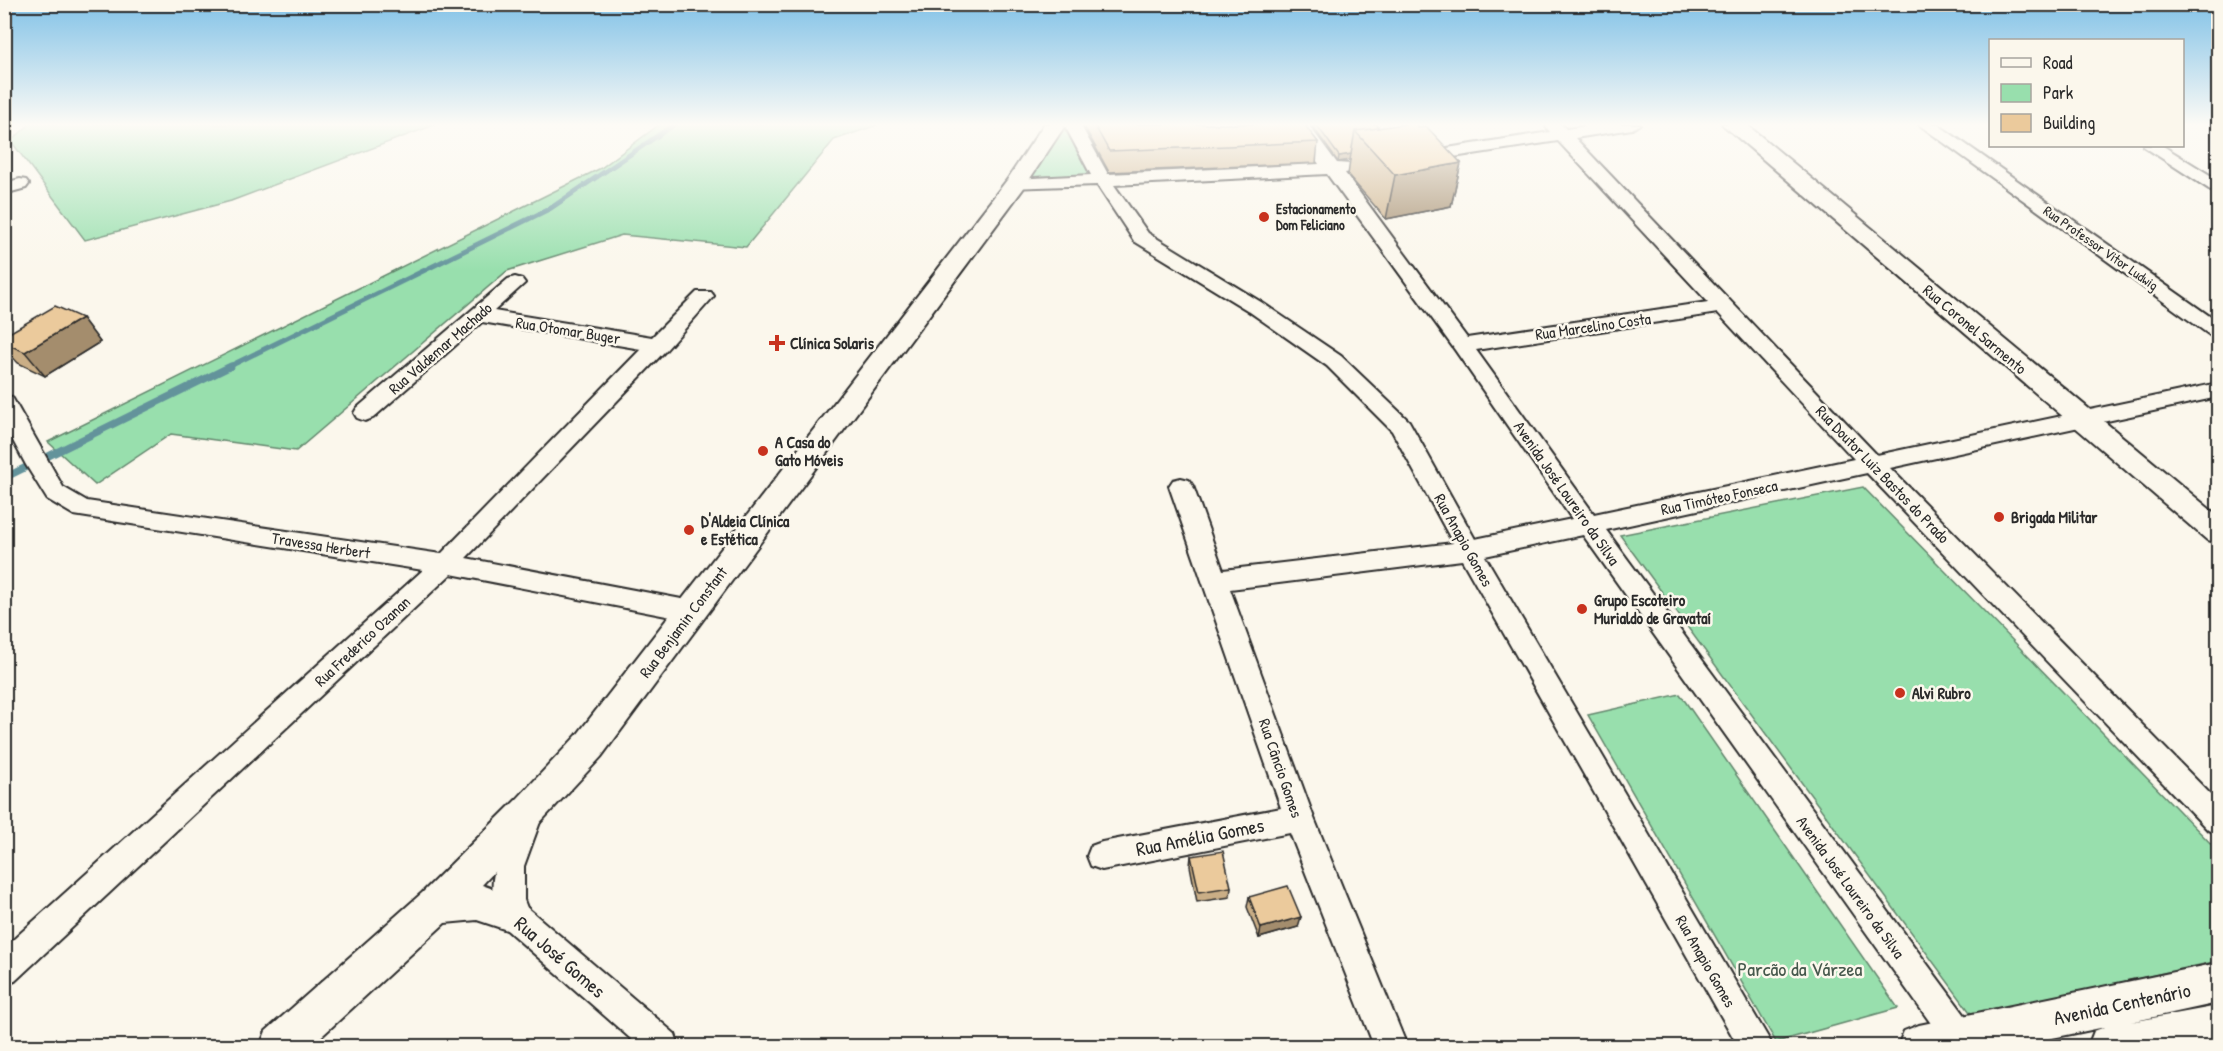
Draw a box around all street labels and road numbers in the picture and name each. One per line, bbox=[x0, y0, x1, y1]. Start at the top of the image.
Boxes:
street label: Rua Professor Vitor Ludwig bbox=[2039, 201, 2163, 295]
street label: Rua Coronel Sarmento bbox=[1918, 279, 2032, 379]
street label: Rua Valdemar Machado bbox=[384, 297, 497, 399]
street label: Rua Marcelino Costa bbox=[1534, 307, 1652, 345]
street label: Rua Otomar Buger bbox=[514, 311, 622, 349]
street label: Rua Doutor Luiz Bastos do Prado bbox=[1811, 400, 1955, 548]
street label: Avenida José Loureiro da Silva bbox=[1509, 416, 1625, 570]
street label: Rua Timóteo Fonseca bbox=[1659, 474, 1779, 520]
street label: Rua Anapio Gomes bbox=[1429, 490, 1499, 590]
street label: Travessa Herbert bbox=[270, 526, 372, 564]
street label: Rua Benjamin Constant bbox=[634, 562, 732, 682]
street label: Rua Frederico Ozanan bbox=[309, 591, 415, 691]
street label: Rua Câncio Gomes bbox=[1254, 716, 1308, 820]
street label: Rua Amélia Gomes bbox=[1134, 811, 1267, 862]
street label: Avenida José Loureiro da Silva bbox=[1792, 811, 1910, 963]
street label: Rua José Gomes bbox=[509, 910, 612, 1004]
street label: Rua Anapio Gomes bbox=[1671, 911, 1741, 1011]
street label: Avenida Centenário bbox=[2051, 976, 2193, 1031]

